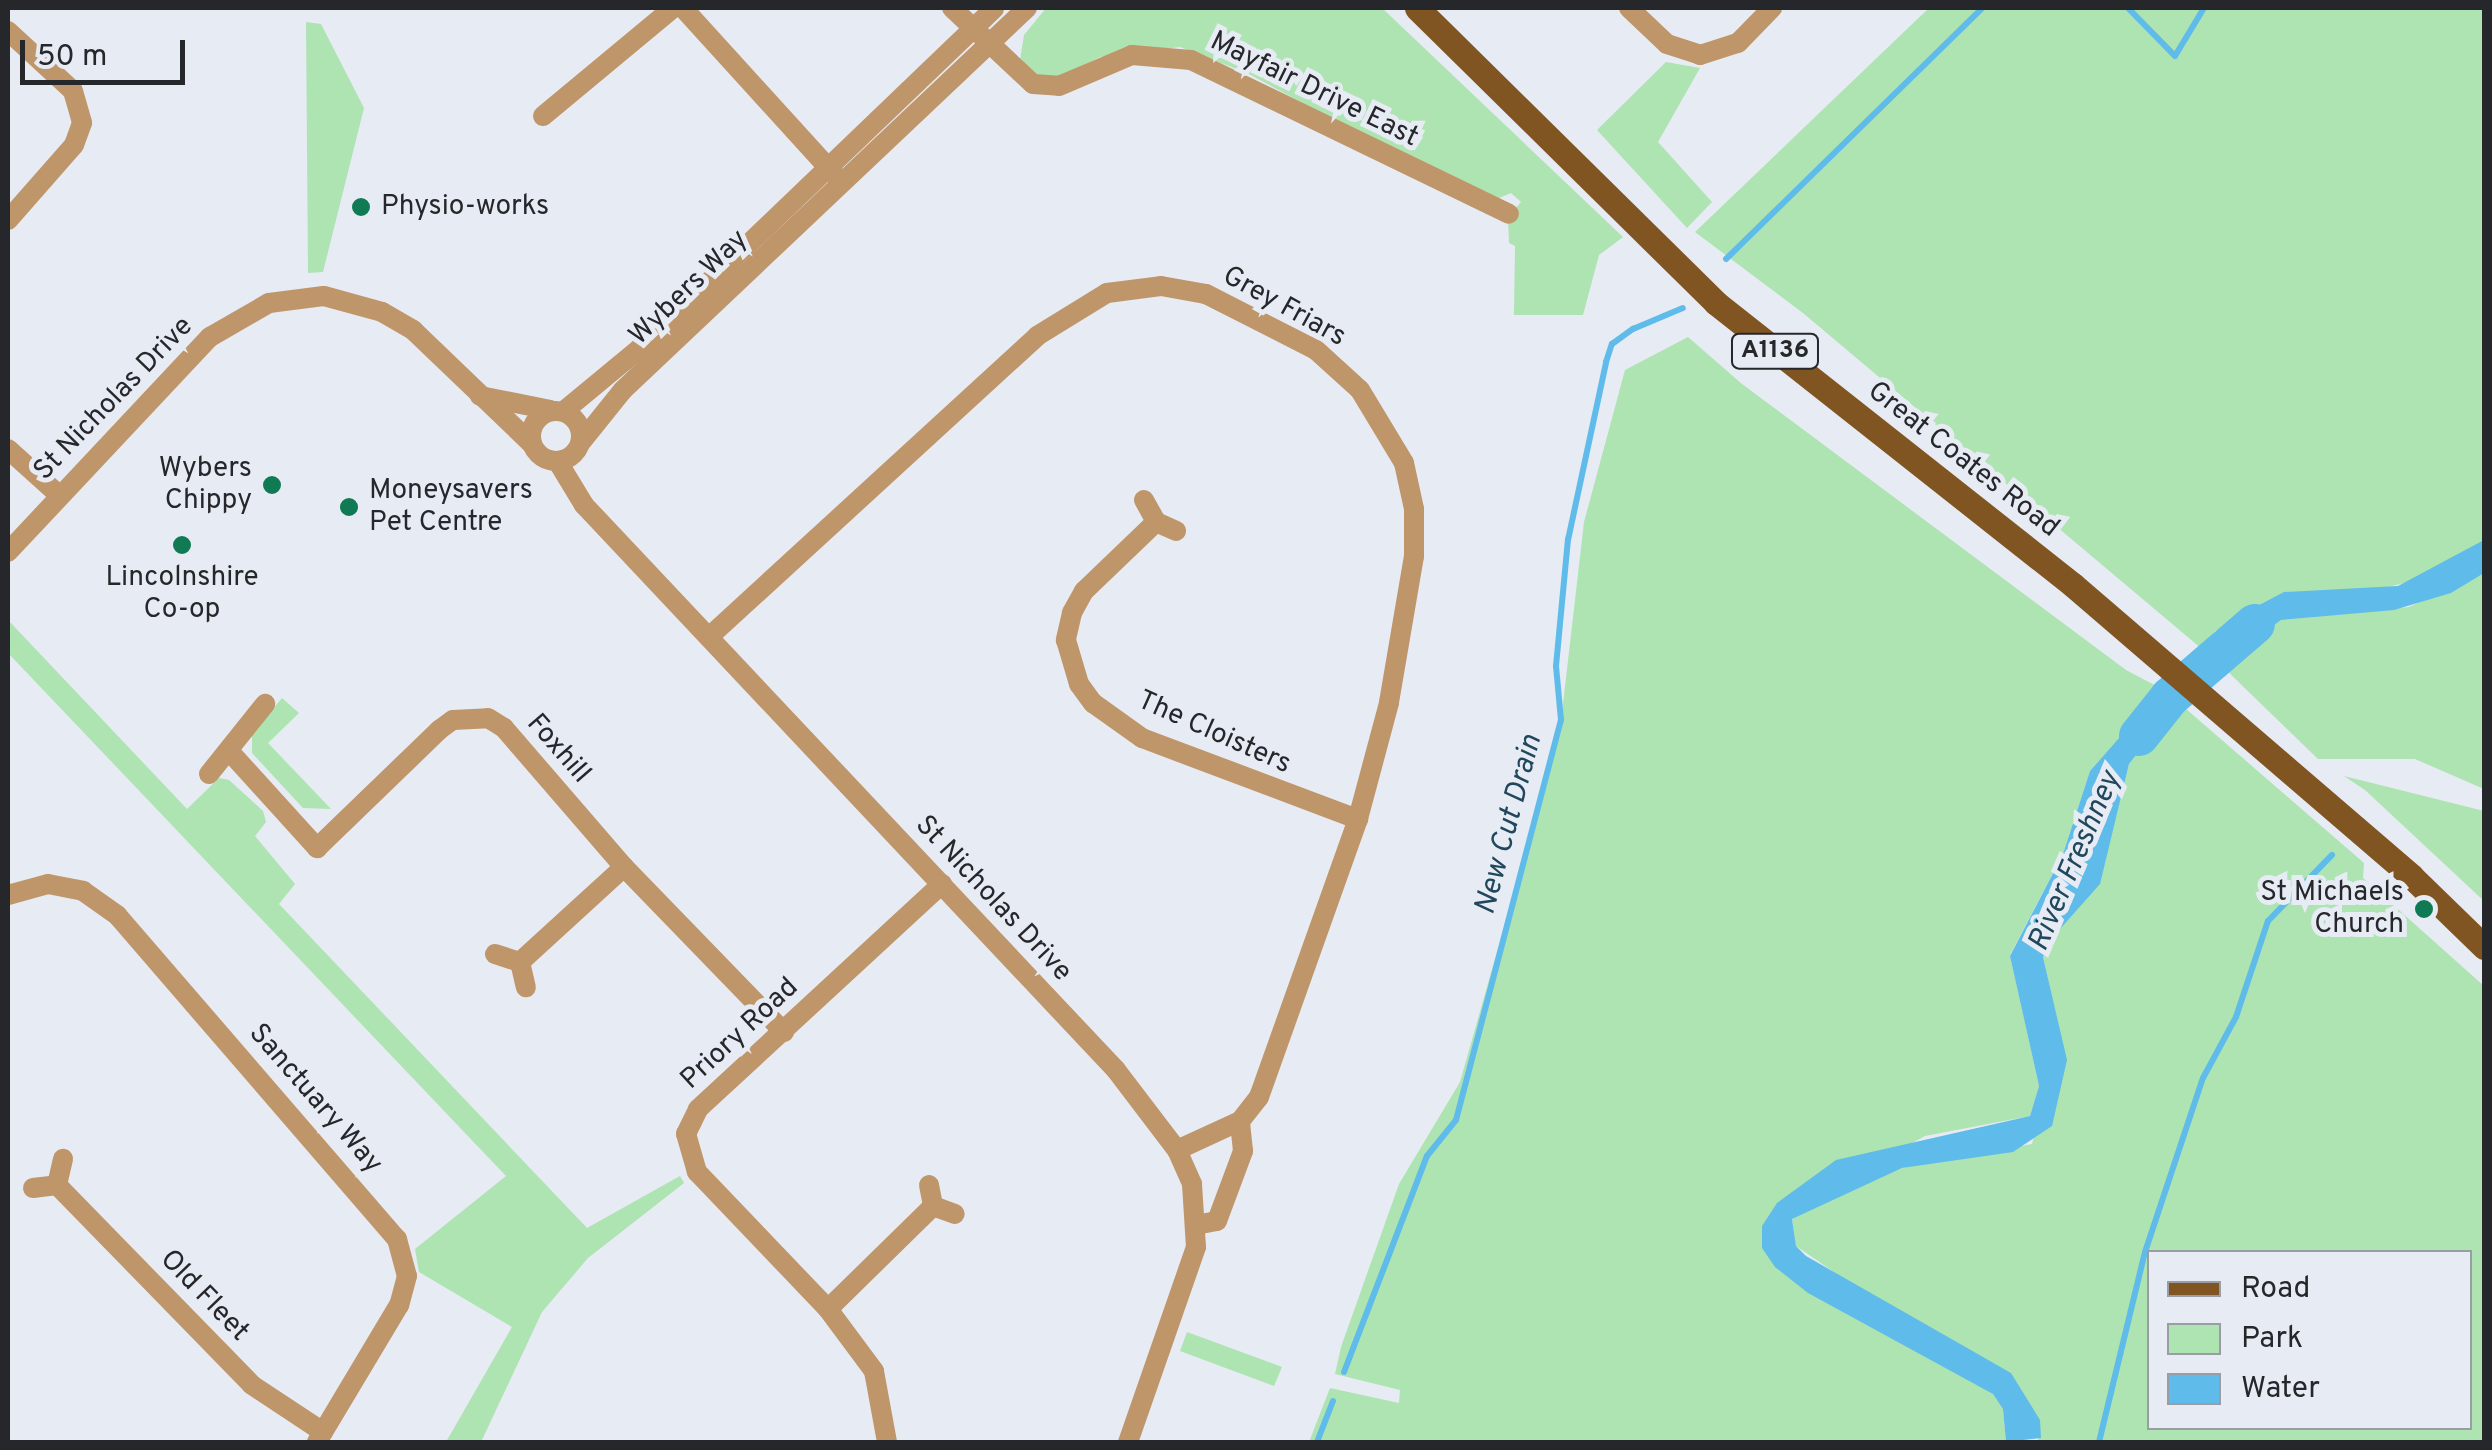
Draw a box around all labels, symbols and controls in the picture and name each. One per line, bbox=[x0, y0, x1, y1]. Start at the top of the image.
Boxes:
scale bar bbox=[25, 20, 190, 82]
street label: Mayfair Drive East bbox=[1204, 25, 1424, 155]
text: 50 m bbox=[37, 39, 107, 76]
place label: Physio-works bbox=[381, 190, 549, 224]
marker: Physio-works bbox=[350, 196, 372, 218]
street label: Wybers Way bbox=[623, 223, 755, 353]
street label: Grey Friars bbox=[1217, 259, 1351, 355]
street label: St Nicholas Drive bbox=[27, 310, 201, 488]
road number: A1136 bbox=[1730, 331, 1820, 371]
street label: Great Coates Road bbox=[1860, 375, 2066, 545]
place label: Wybers Chippy bbox=[159, 452, 252, 518]
marker: Wybers Chippy bbox=[261, 474, 283, 496]
place label: Moneysavers Pet Centre bbox=[369, 474, 533, 540]
marker: Moneysavers Pet Centre bbox=[338, 496, 360, 518]
marker: Lincolnshire Co-op bbox=[171, 534, 193, 556]
place label: Lincolnshire Co-op bbox=[105, 561, 259, 627]
street label: The Cloisters bbox=[1132, 684, 1296, 782]
street label: Foxhill bbox=[519, 708, 597, 790]
water label: New Cut Drain bbox=[1469, 731, 1551, 919]
water label: River Freshney bbox=[2022, 767, 2130, 957]
street label: St Nicholas Drive bbox=[908, 809, 1078, 989]
place label: St Michaels Church bbox=[2260, 876, 2404, 942]
marker: St Michaels Church bbox=[2413, 898, 2435, 920]
street label: Priory Road bbox=[674, 971, 806, 1097]
street label: Sanctuary Way bbox=[241, 1017, 389, 1181]
street label: Old Fleet bbox=[152, 1243, 256, 1349]
legend bbox=[2147, 1250, 2472, 1430]
text: Road bbox=[2241, 1271, 2310, 1308]
text: Park bbox=[2241, 1321, 2303, 1358]
text: Water bbox=[2241, 1371, 2320, 1408]

